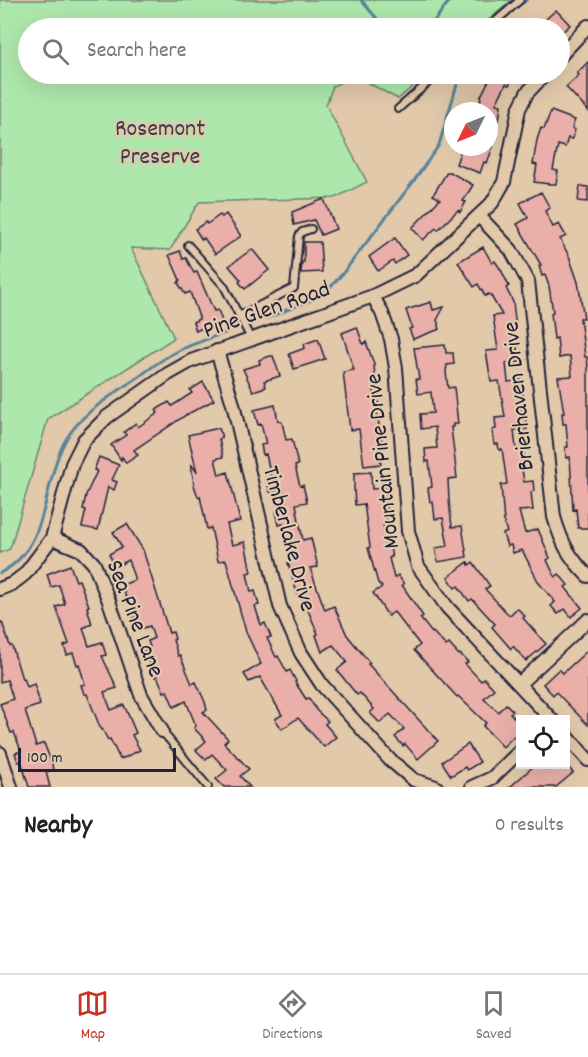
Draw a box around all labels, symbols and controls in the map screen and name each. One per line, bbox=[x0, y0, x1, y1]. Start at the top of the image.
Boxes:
search box bbox=[18, 18, 570, 84]
icon: search bbox=[39, 35, 72, 68]
text: Search here bbox=[87, 36, 186, 67]
north arrow bbox=[444, 102, 498, 156]
park label: Rosemont Preserve bbox=[115, 113, 205, 175]
street label: Pine Glen Road bbox=[199, 273, 335, 349]
street label: Brierhaven Drive bbox=[495, 320, 545, 472]
street label: Mountain Pine Drive bbox=[358, 372, 410, 550]
street label: Timberlake Drive bbox=[252, 462, 324, 616]
street label: Sea Pine Lane bbox=[96, 555, 172, 683]
map controls bbox=[516, 715, 570, 769]
button: locate bbox=[516, 715, 570, 769]
scale bar bbox=[18, 745, 176, 772]
text: 100 m bbox=[27, 747, 63, 770]
text: Nearby bbox=[24, 808, 92, 845]
text: 0 results bbox=[495, 812, 564, 840]
tab: Map bbox=[76, 987, 109, 1046]
tab: Directions bbox=[262, 987, 323, 1046]
tab: Saved bbox=[476, 987, 512, 1046]

